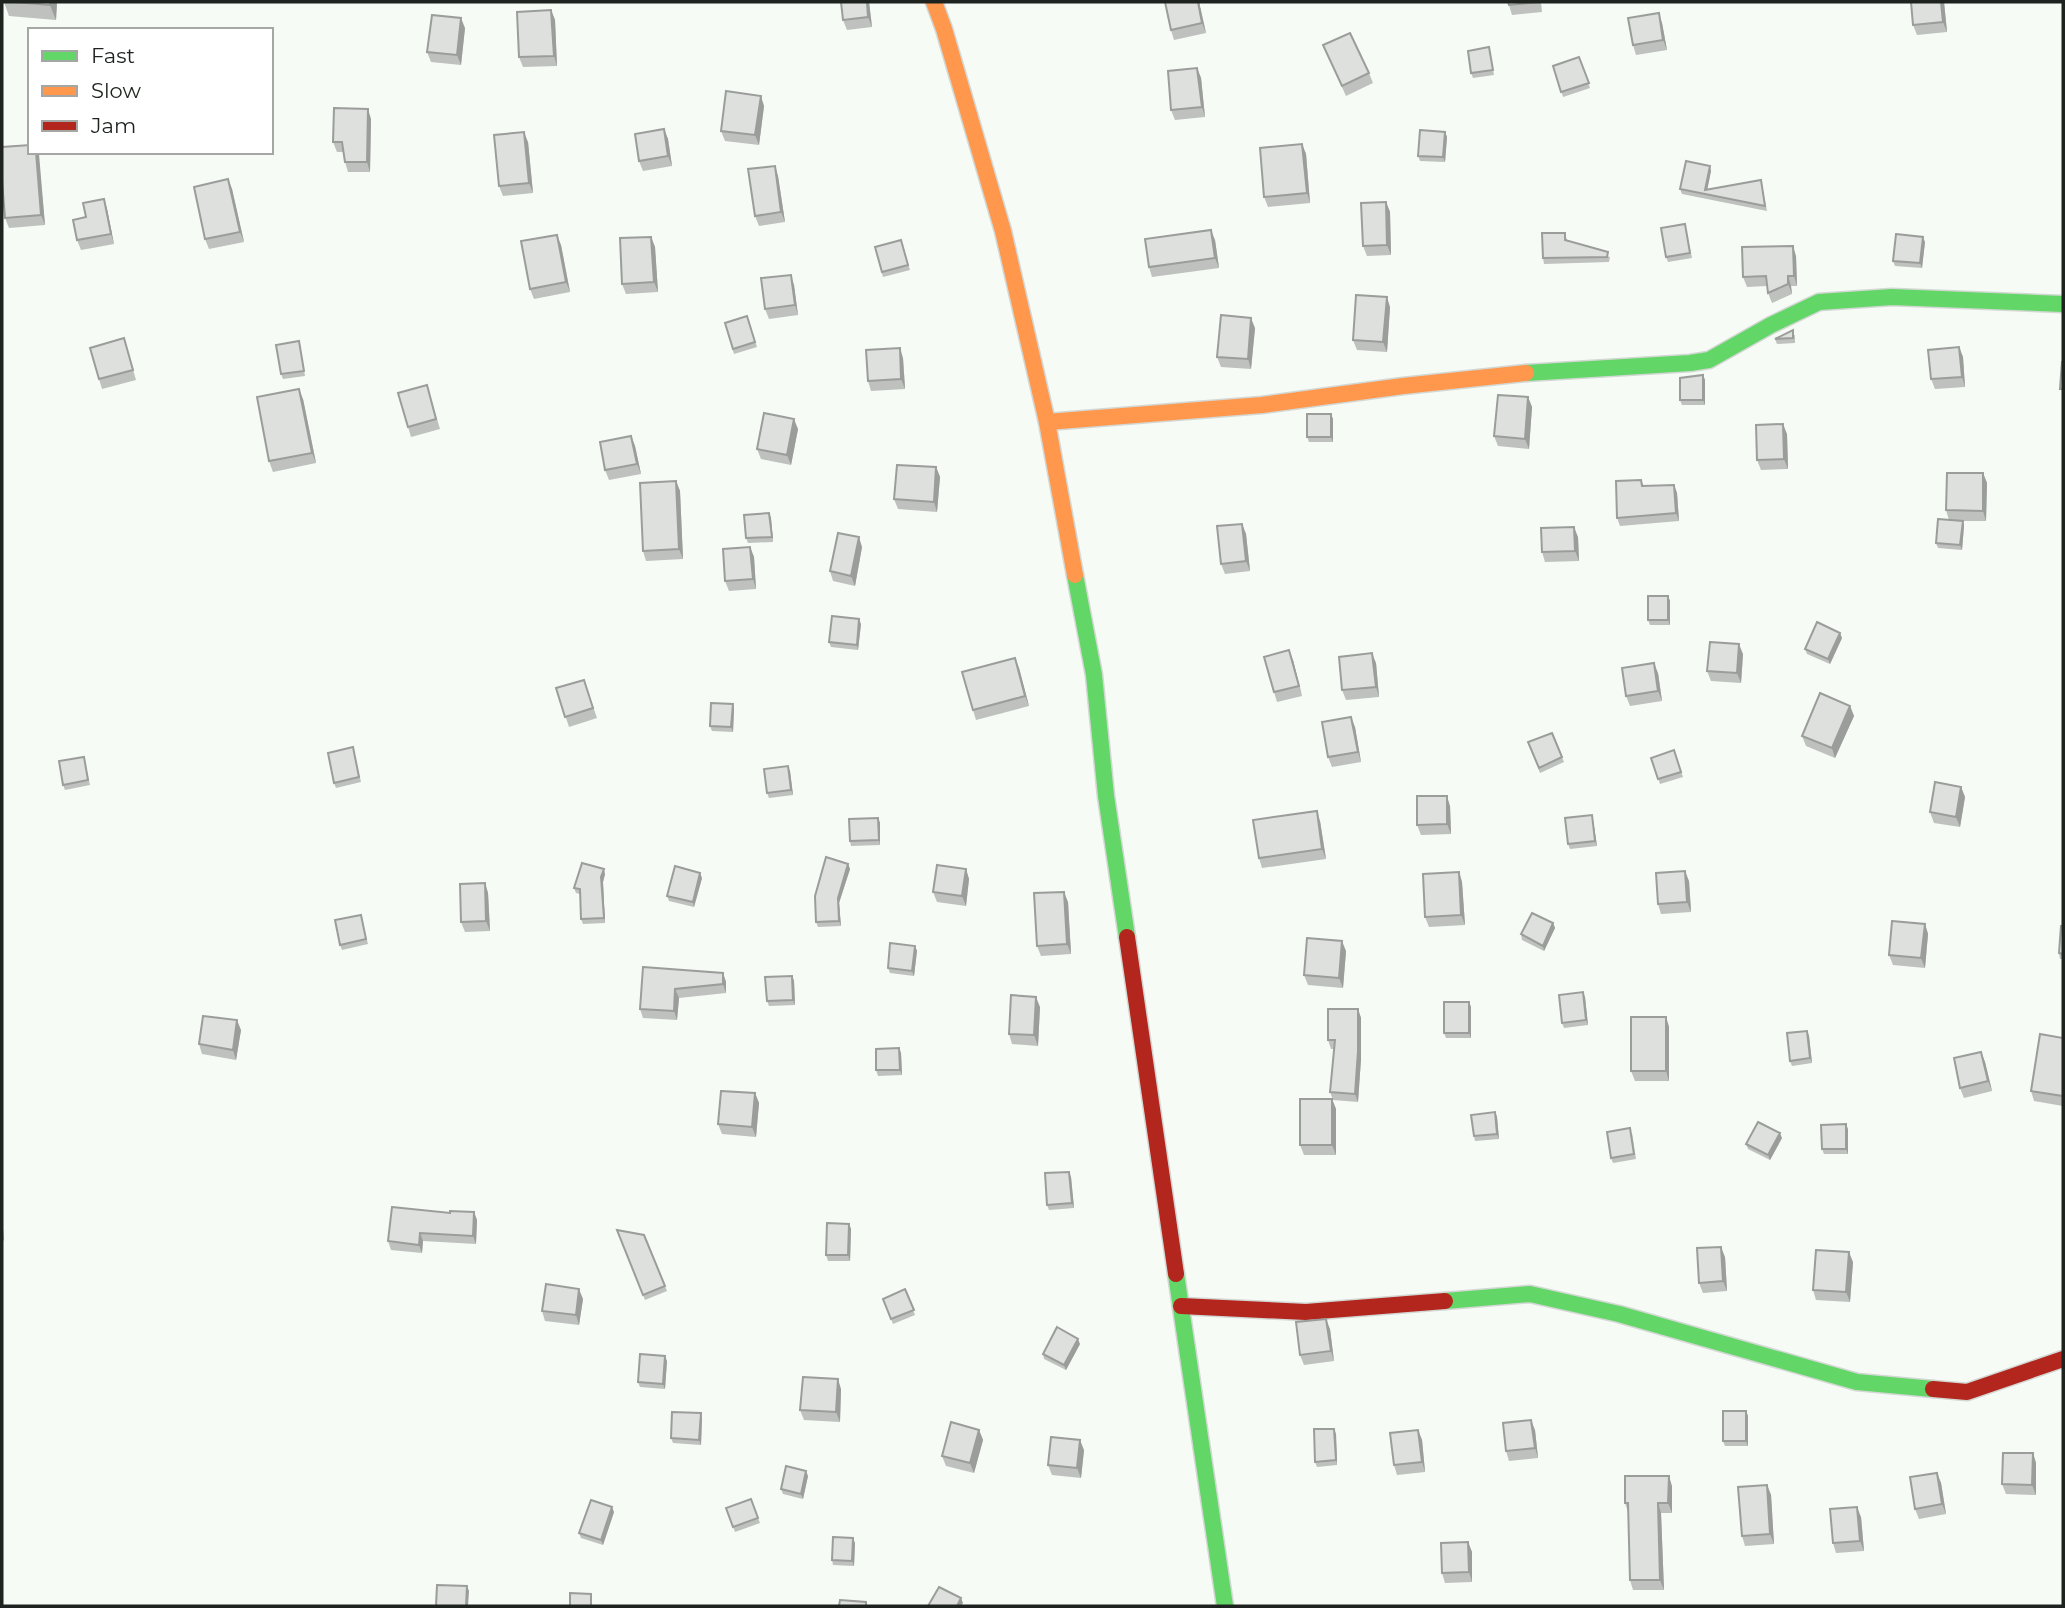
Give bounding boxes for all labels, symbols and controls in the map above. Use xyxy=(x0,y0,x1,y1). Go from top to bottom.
legend xyxy=(28,28,273,154)
text: Fast xyxy=(91,43,135,68)
text: Slow xyxy=(91,78,141,103)
text: Jam xyxy=(90,113,136,138)

